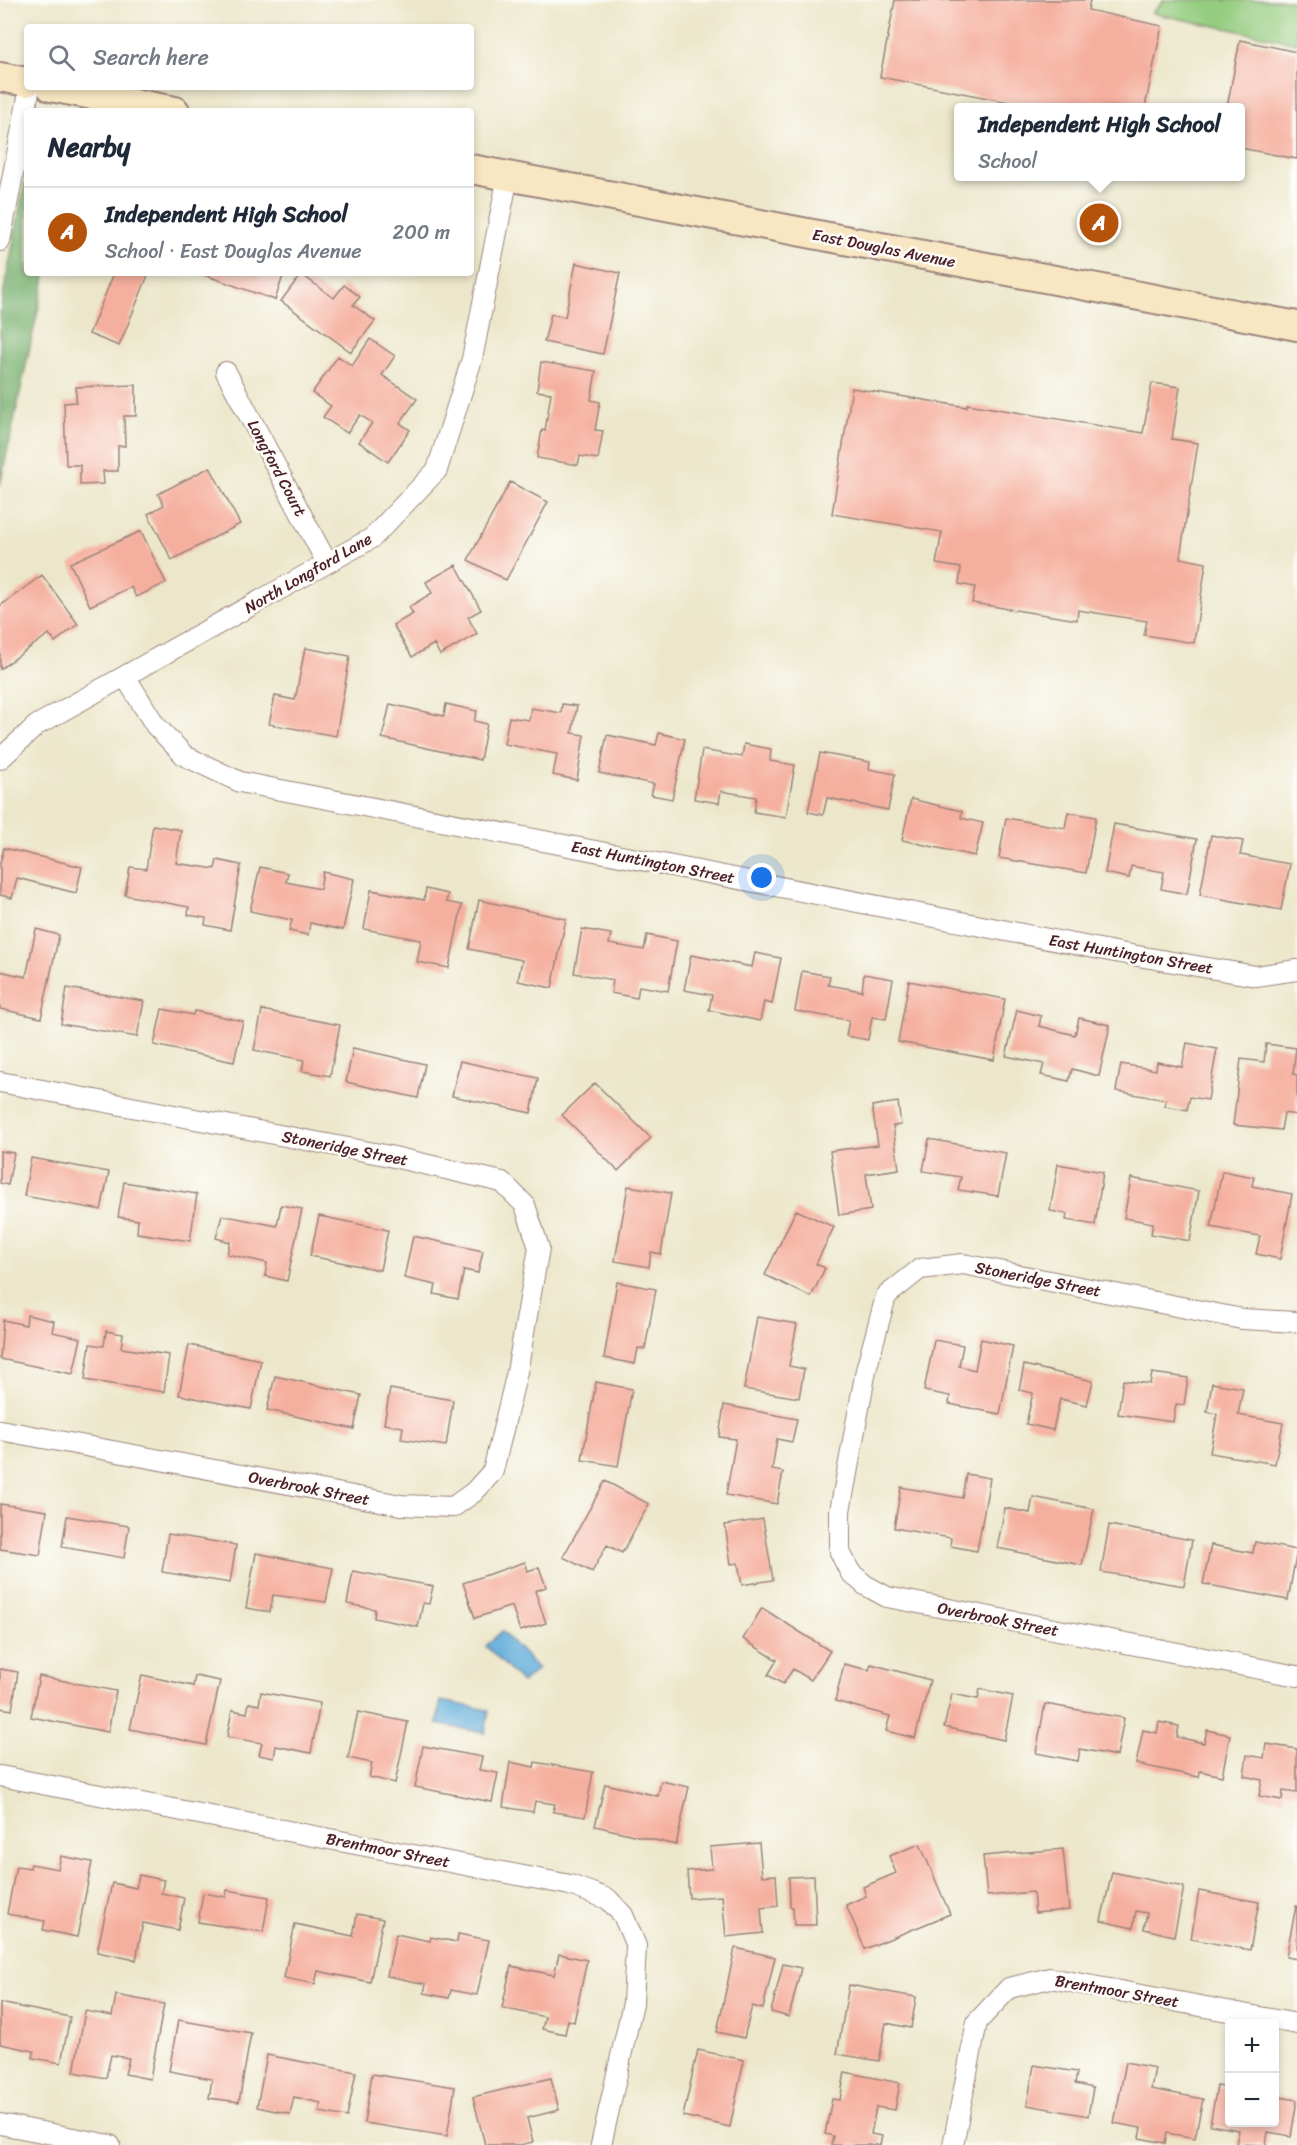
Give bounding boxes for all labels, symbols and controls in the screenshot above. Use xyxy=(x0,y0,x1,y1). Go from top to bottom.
search box xyxy=(24,24,474,90)
text: Search here xyxy=(93,38,209,77)
icon: search xyxy=(45,41,78,74)
popup xyxy=(954,103,1245,181)
text: Independent High School xyxy=(978,105,1221,144)
text: Nearby xyxy=(48,124,130,170)
text: School xyxy=(978,144,1037,179)
text: Independent High School xyxy=(105,195,348,234)
pin: A xyxy=(1080,200,1118,246)
text: A xyxy=(61,215,74,250)
text: 200 m xyxy=(393,215,450,250)
street label: East Douglas Avenue xyxy=(810,220,958,276)
text: School · East Douglas Avenue xyxy=(105,234,362,269)
street label: Longford Court xyxy=(239,414,315,522)
street label: North Longford Lane xyxy=(238,524,378,622)
street label: East Huntington Street xyxy=(569,832,737,892)
your location xyxy=(747,863,776,892)
street label: East Huntington Street xyxy=(1047,925,1215,983)
street label: Stoneridge Street xyxy=(279,1122,411,1174)
street label: Stoneridge Street xyxy=(972,1253,1104,1305)
street label: Overbrook Street xyxy=(246,1462,372,1514)
street label: Overbrook Street xyxy=(935,1593,1061,1645)
street label: Brentmoor Street xyxy=(324,1824,452,1876)
street label: Brentmoor Street xyxy=(1053,1966,1181,2016)
map controls xyxy=(1225,2019,1279,2127)
button: + xyxy=(1225,2019,1279,2073)
button: − xyxy=(1225,2073,1279,2127)

